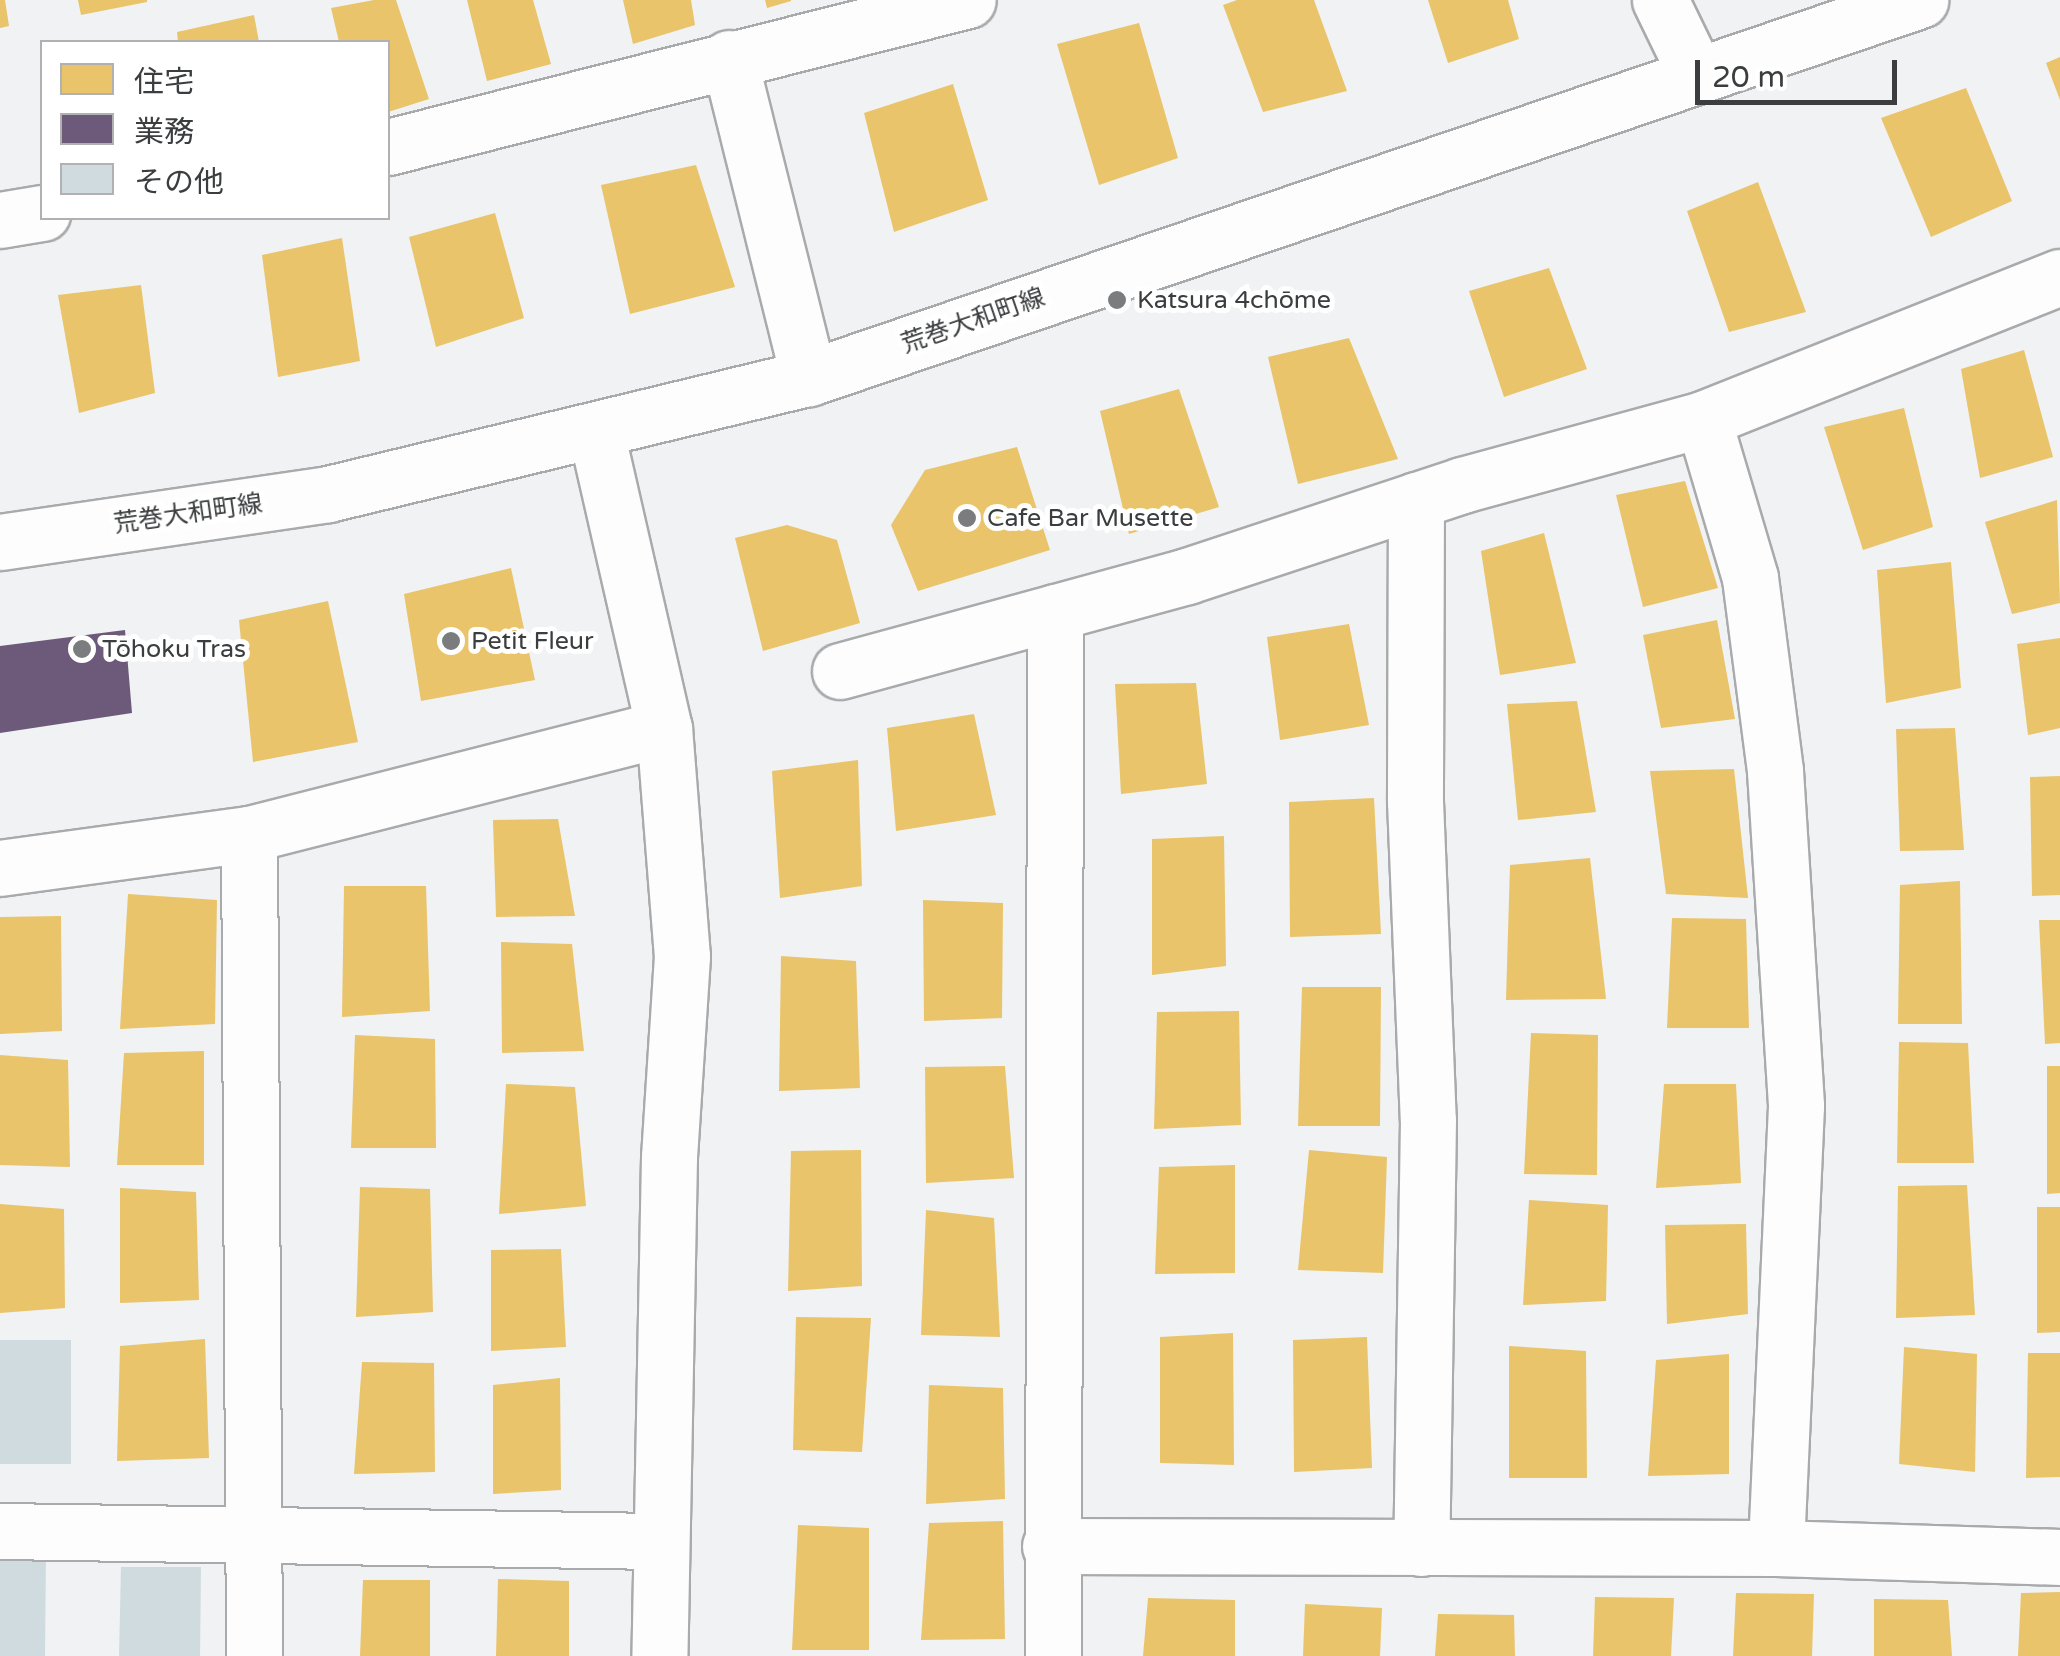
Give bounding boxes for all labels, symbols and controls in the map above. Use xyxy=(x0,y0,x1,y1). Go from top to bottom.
legend xyxy=(40,40,390,220)
scale bar xyxy=(1700,40,1902,102)
text: 20 m xyxy=(1712,59,1785,96)
text: 住宅 xyxy=(134,64,194,101)
text: 業務 xyxy=(134,114,194,151)
text: その他 xyxy=(134,164,224,201)
street label: 荒巻大和町線 xyxy=(897,282,1049,360)
place label: Katsura 4chōme xyxy=(1137,285,1331,315)
marker: Katsura 4chōme xyxy=(1106,289,1128,311)
street label: 荒巻大和町線 xyxy=(112,489,264,539)
place label: Cafe Bar Musette xyxy=(987,503,1193,533)
marker: Cafe Bar Musette xyxy=(956,507,978,529)
place label: Petit Fleur xyxy=(471,626,594,656)
marker: Petit Fleur xyxy=(440,630,462,652)
place label: Tōhoku Tras xyxy=(102,634,246,664)
marker: Tōhoku Tras xyxy=(71,638,93,660)

